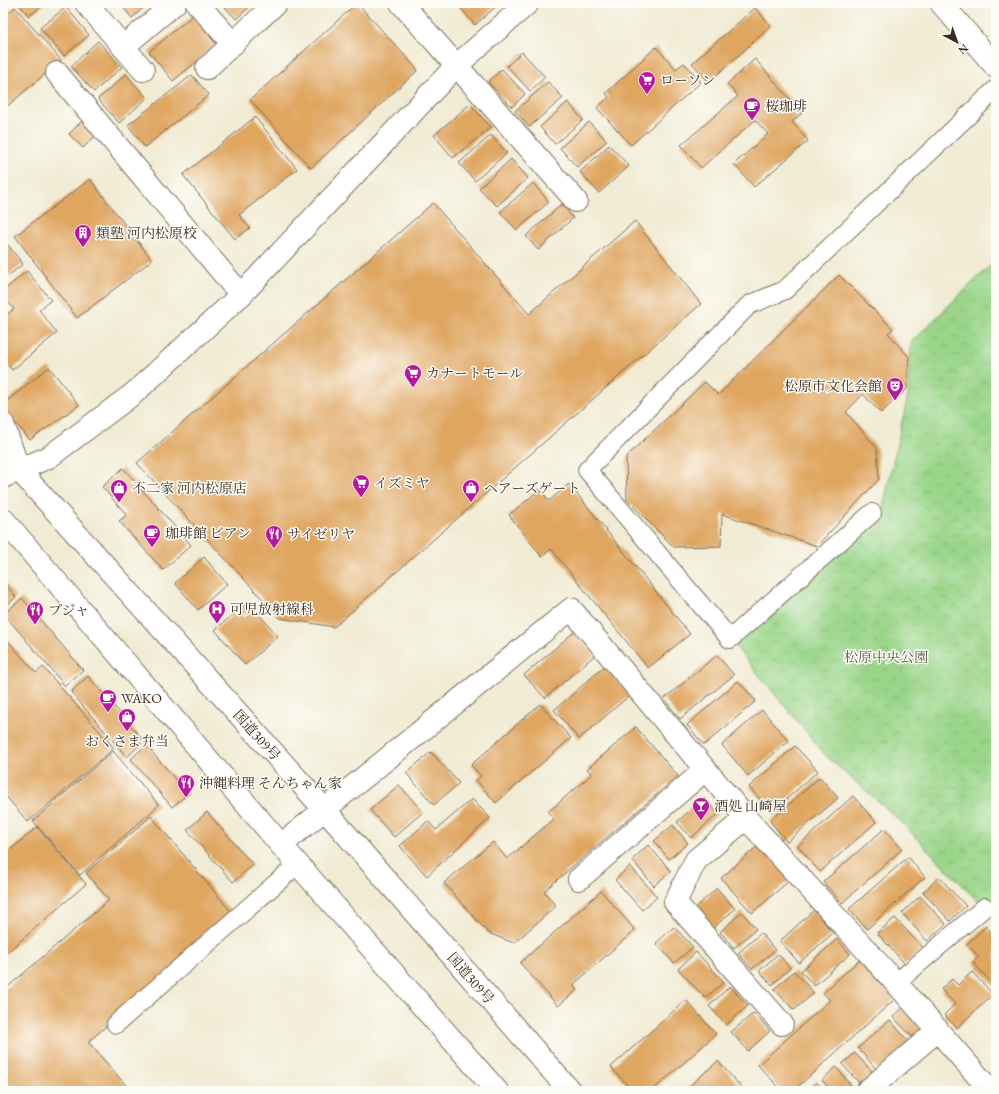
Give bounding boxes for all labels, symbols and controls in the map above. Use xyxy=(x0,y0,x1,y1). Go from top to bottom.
north arrow xyxy=(937,22,977,62)
text: N xyxy=(956,41,972,58)
supermarket icon: ローソン xyxy=(637,70,657,95)
place label: ローソン xyxy=(660,71,715,89)
cafe icon: 桜珈琲 xyxy=(742,96,762,121)
place label: 桜珈琲 xyxy=(765,97,807,115)
building icon: 類塾 河内松原校 xyxy=(73,223,93,248)
place label: 類塾 河内松原校 xyxy=(96,224,197,242)
supermarket icon: カナートモール xyxy=(403,363,423,388)
place label: カナートモール xyxy=(426,364,523,382)
theatre icon: 松原市文化会館 xyxy=(885,376,905,401)
place label: 松原市文化会館 xyxy=(784,377,882,395)
supermarket icon: イズミヤ xyxy=(351,473,371,498)
place label: イズミヤ xyxy=(374,474,430,492)
shop icon: 不二家 河内松原店 xyxy=(109,478,129,503)
shop icon: ヘアーズゲート xyxy=(461,478,481,503)
place label: 不二家 河内松原店 xyxy=(132,479,247,497)
place label: ヘアーズゲート xyxy=(484,479,580,497)
cafe icon: 珈琲館 ビアン xyxy=(142,523,162,548)
place label: 珈琲館 ビアン xyxy=(165,524,251,542)
restaurant icon: サイゼリヤ xyxy=(264,524,284,549)
place label: サイゼリヤ xyxy=(287,525,355,543)
hospital icon: 可児放射線科 xyxy=(207,599,227,624)
restaurant icon: プジャ xyxy=(25,600,45,625)
place label: 可児放射線科 xyxy=(230,600,314,618)
place label: プジャ xyxy=(48,601,89,619)
park label: 松原中央公園 xyxy=(844,648,928,666)
cafe icon: WAKO xyxy=(98,688,118,713)
place label: WAKO xyxy=(121,689,162,707)
street label: 国道309号 xyxy=(230,706,284,764)
shop icon: おくさま弁当 xyxy=(117,707,137,732)
place label: おくさま弁当 xyxy=(85,732,169,750)
restaurant icon: 沖縄料理 そんちゃん家 xyxy=(176,773,196,798)
place label: 沖縄料理 そんちゃん家 xyxy=(199,774,342,792)
bar icon: 酒処 山崎屋 xyxy=(691,796,711,821)
place label: 酒処 山崎屋 xyxy=(714,797,787,815)
street label: 国道309号 xyxy=(444,949,498,1007)

